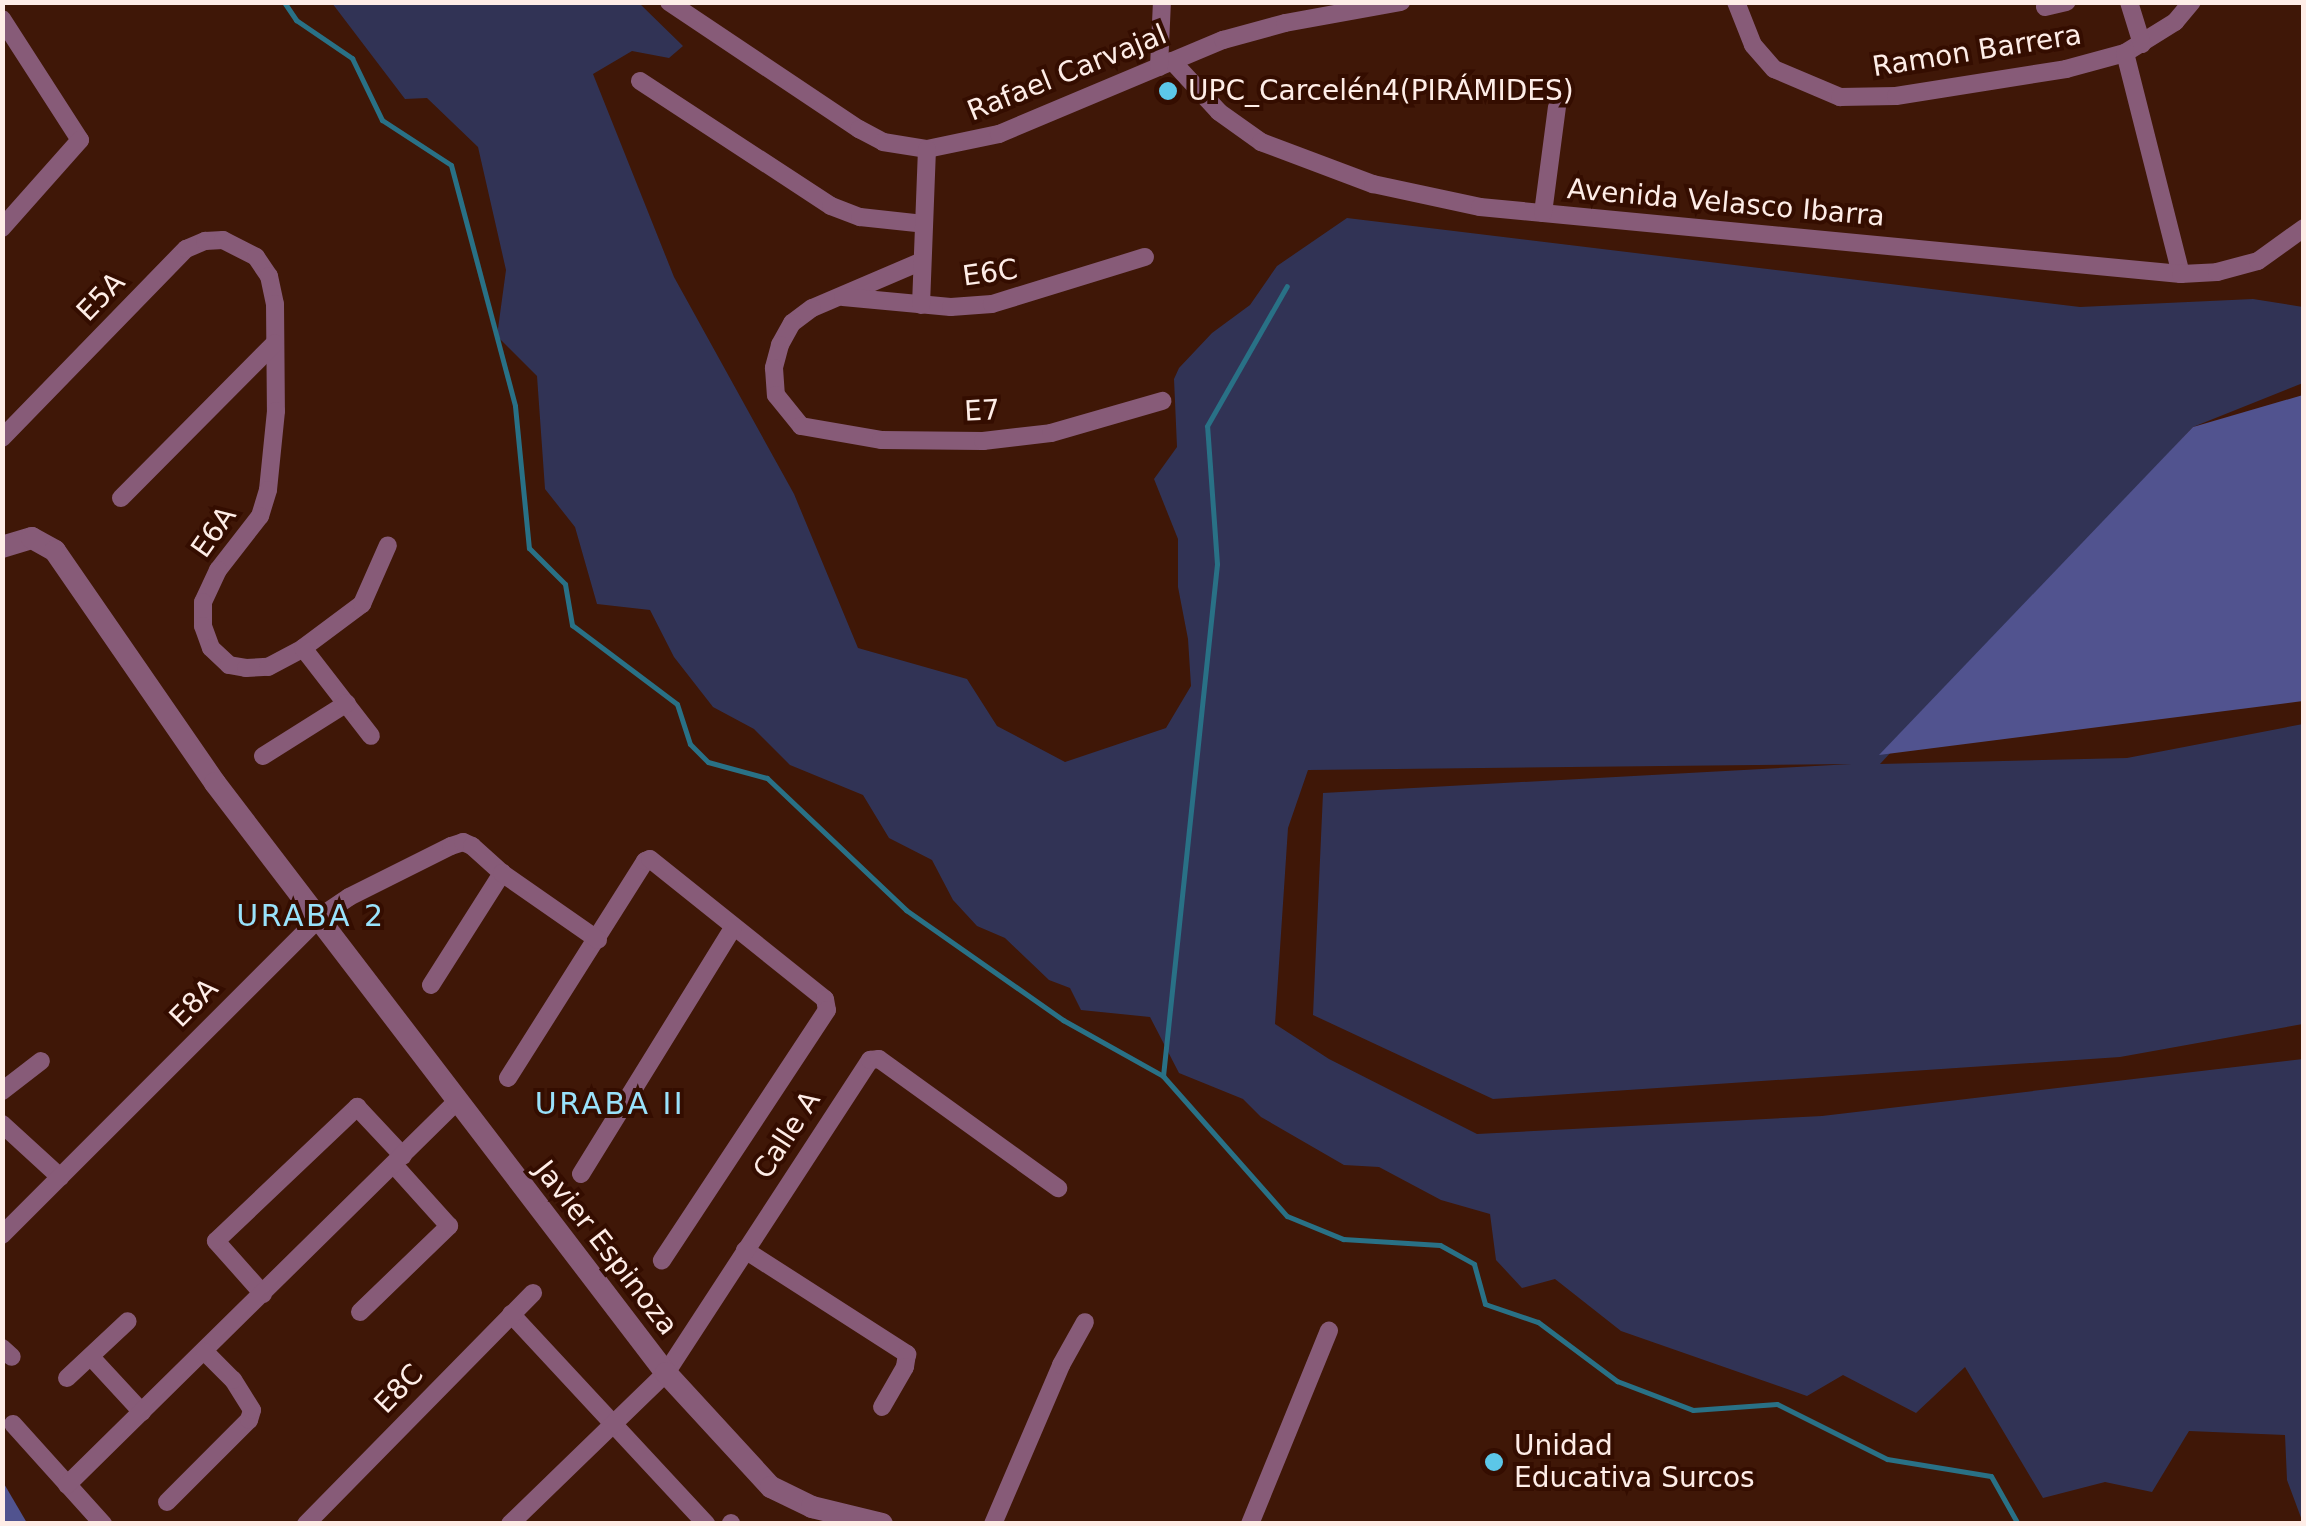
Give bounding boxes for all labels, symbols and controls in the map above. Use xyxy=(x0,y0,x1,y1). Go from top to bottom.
street label: Rafael Carvajal xyxy=(963,18,1171,128)
street label: Ramon Barrera xyxy=(1870,18,2084,84)
place label: UPC_Carcelén4(PIRÁMIDES) xyxy=(1188,74,1574,108)
marker: UPC_Carcelén4(PIRÁMIDES) xyxy=(1157,80,1179,102)
street label: Avenida Velasco Ibarra xyxy=(1566,172,1886,234)
street label: E6C xyxy=(960,253,1020,293)
street label: E5A xyxy=(70,266,132,328)
street label: E7 xyxy=(963,393,1001,429)
street label: E6A xyxy=(185,500,243,564)
district label: URABA 2 xyxy=(236,898,386,934)
street label: E8A xyxy=(163,972,225,1034)
street label: Calle A xyxy=(746,1085,828,1185)
district label: URABA II xyxy=(535,1086,685,1122)
street label: Javier Espinoza xyxy=(528,1154,684,1342)
street label: E8C xyxy=(368,1358,430,1420)
place label: Unidad Educativa Surcos xyxy=(1514,1429,1755,1495)
marker: Unidad Educativa Surcos xyxy=(1483,1451,1505,1473)

